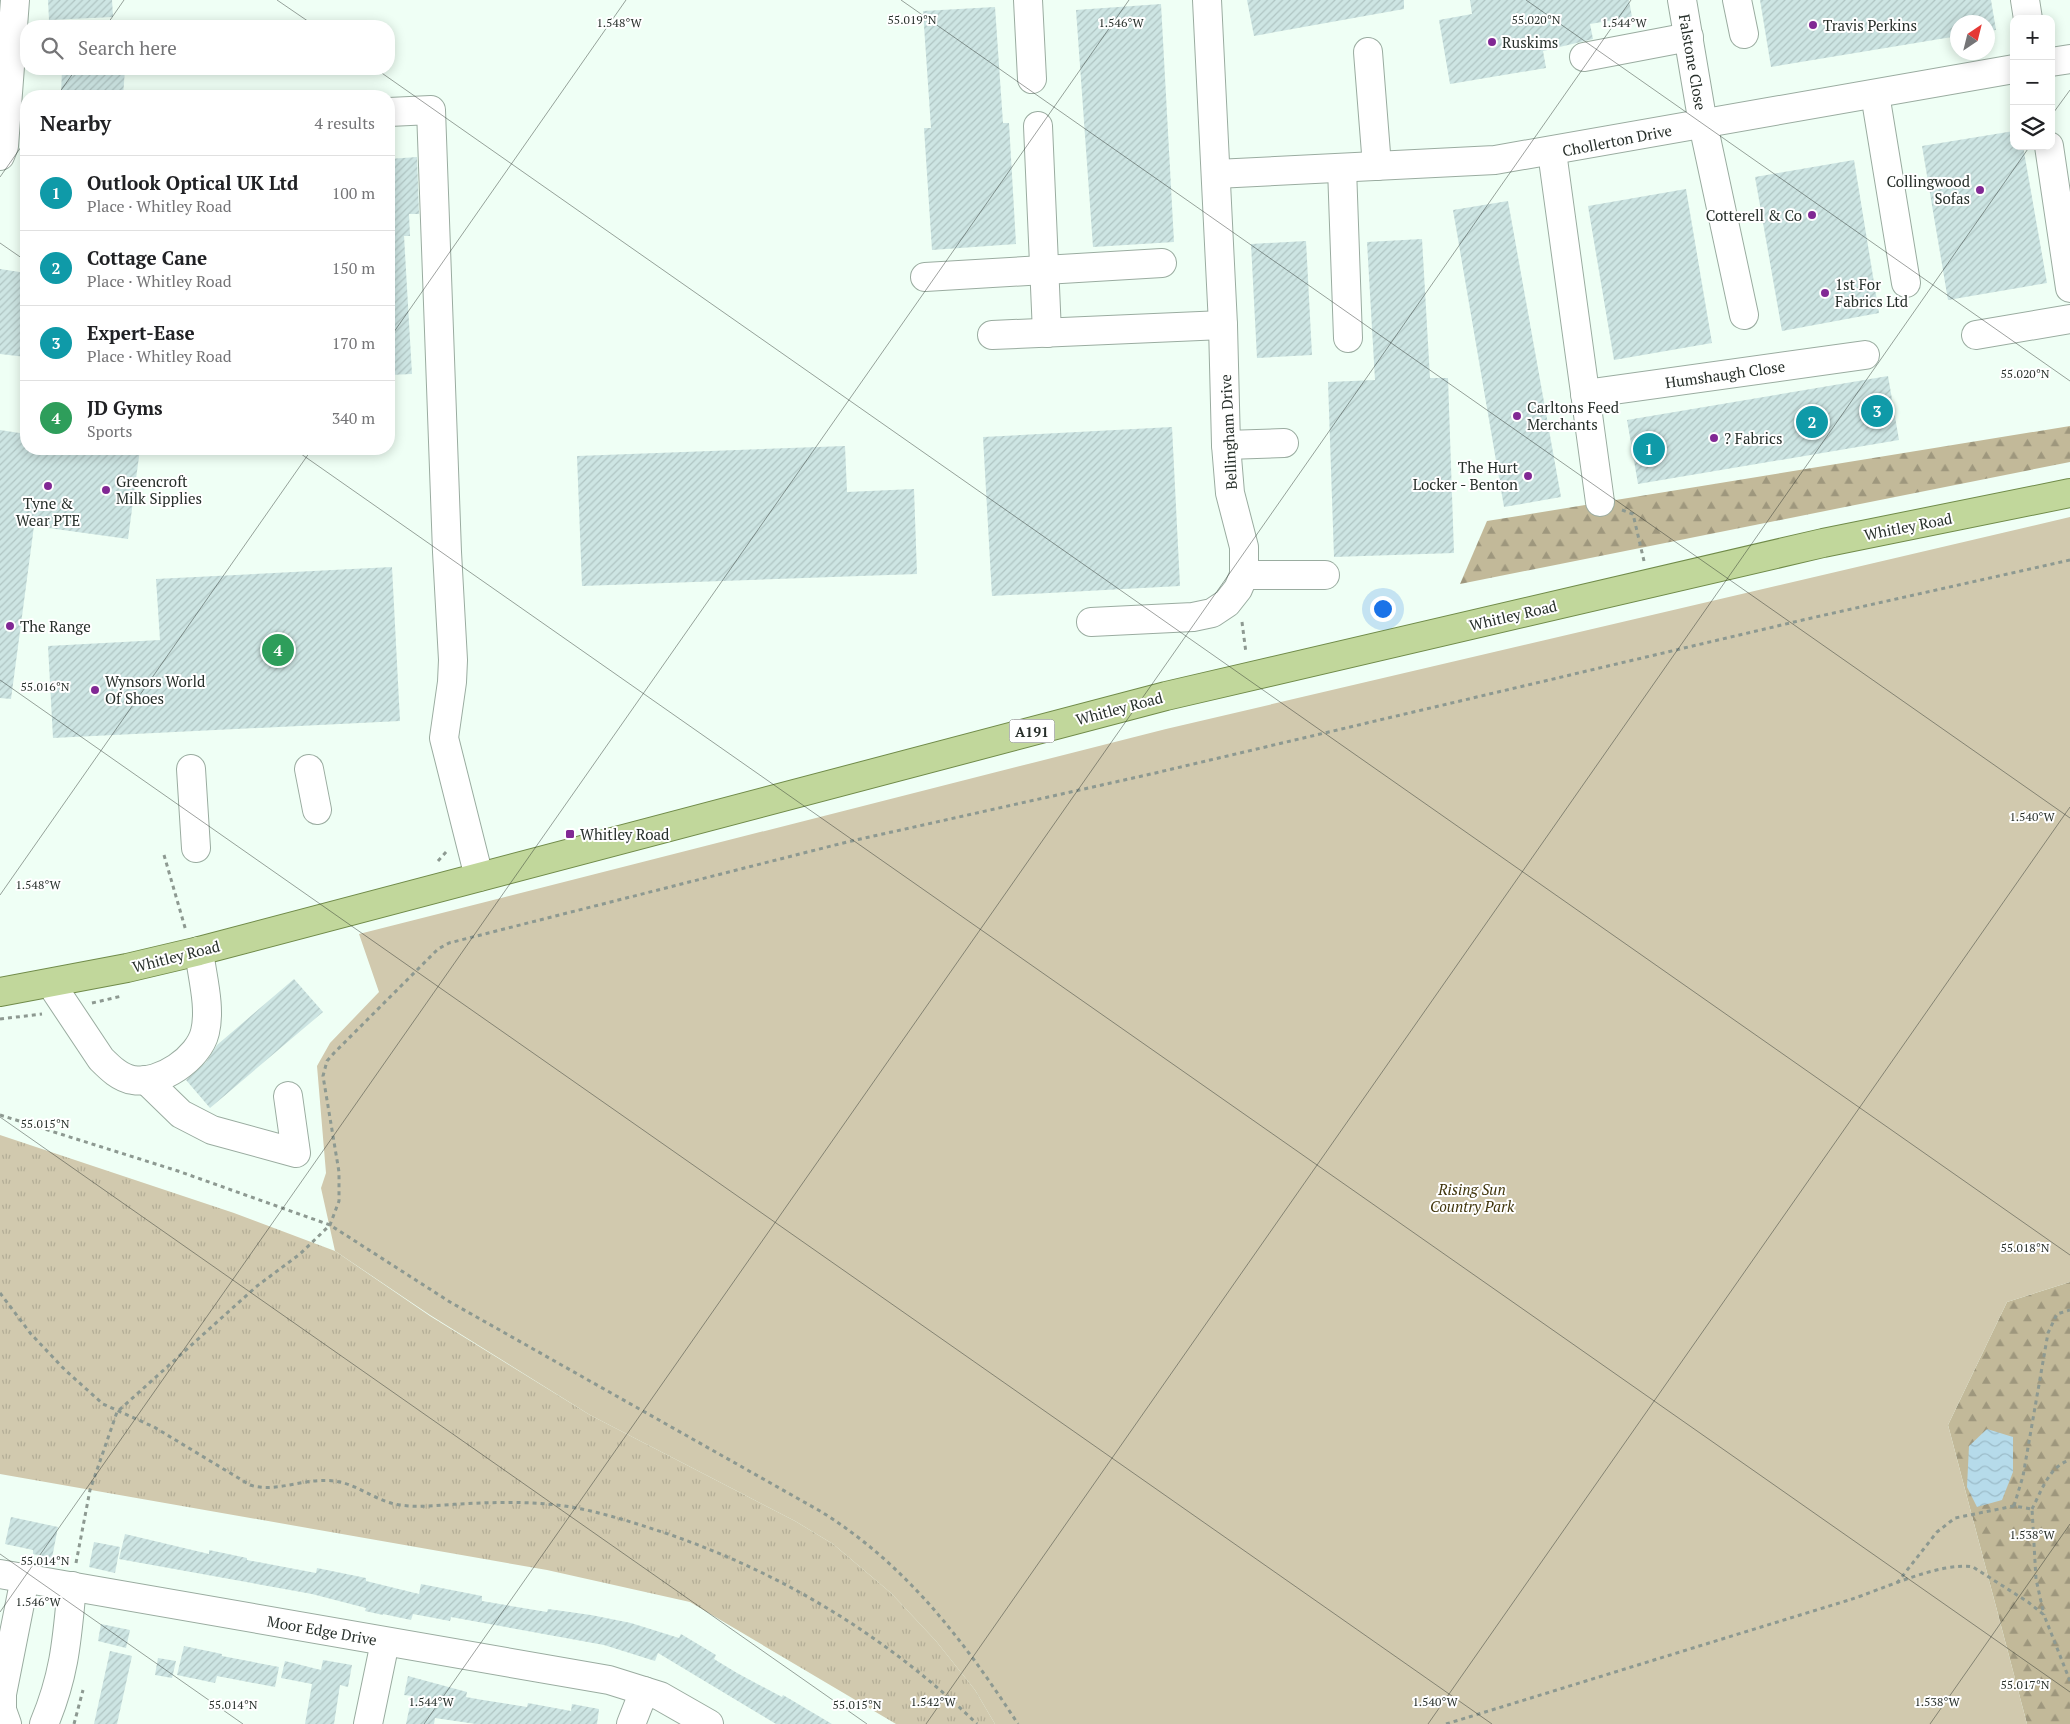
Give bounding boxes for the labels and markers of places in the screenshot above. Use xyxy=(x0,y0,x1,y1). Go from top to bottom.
place label: Travis Perkins xyxy=(1823,15,1917,35)
marker: Travis Perkins xyxy=(1807,19,1819,31)
place label: Ruskims xyxy=(1502,32,1558,52)
marker: Ruskims xyxy=(1486,36,1498,48)
place label: Collingwood Sofas xyxy=(1886,171,1970,208)
marker: Collingwood Sofas xyxy=(1974,184,1986,196)
place label: Cotterell & Co xyxy=(1706,205,1802,225)
marker: Cotterell & Co xyxy=(1806,209,1818,221)
place label: 1st For Fabrics Ltd xyxy=(1835,274,1908,311)
marker: 1st For Fabrics Ltd xyxy=(1819,287,1831,299)
pin: 3 xyxy=(1861,392,1893,430)
place label: Carltons Feed Merchants xyxy=(1527,397,1619,434)
pin: 2 xyxy=(1796,403,1828,441)
marker: Carltons Feed Merchants xyxy=(1511,410,1523,422)
place label: ? Fabrics xyxy=(1724,428,1782,448)
pin: 1 xyxy=(1633,430,1665,468)
marker: ? Fabrics xyxy=(1708,432,1720,444)
place label: The Hurt Locker - Benton xyxy=(1413,457,1518,494)
marker: The Hurt Locker - Benton xyxy=(1522,470,1534,482)
place label: Greencroft Milk Sipplies xyxy=(116,471,202,508)
marker: Tyne & Wear PTE xyxy=(42,480,54,492)
marker: Greencroft Milk Sipplies xyxy=(100,484,112,496)
place label: Tyne & Wear PTE xyxy=(16,493,80,530)
place label: The Range xyxy=(20,616,91,636)
marker: The Range xyxy=(4,620,16,632)
pin: 4 xyxy=(262,631,294,669)
place label: Wynsors World Of Shoes xyxy=(105,671,205,708)
marker: Wynsors World Of Shoes xyxy=(89,684,101,696)
place label: Whitley Road xyxy=(580,824,669,844)
marker: Whitley Road xyxy=(564,828,576,840)

